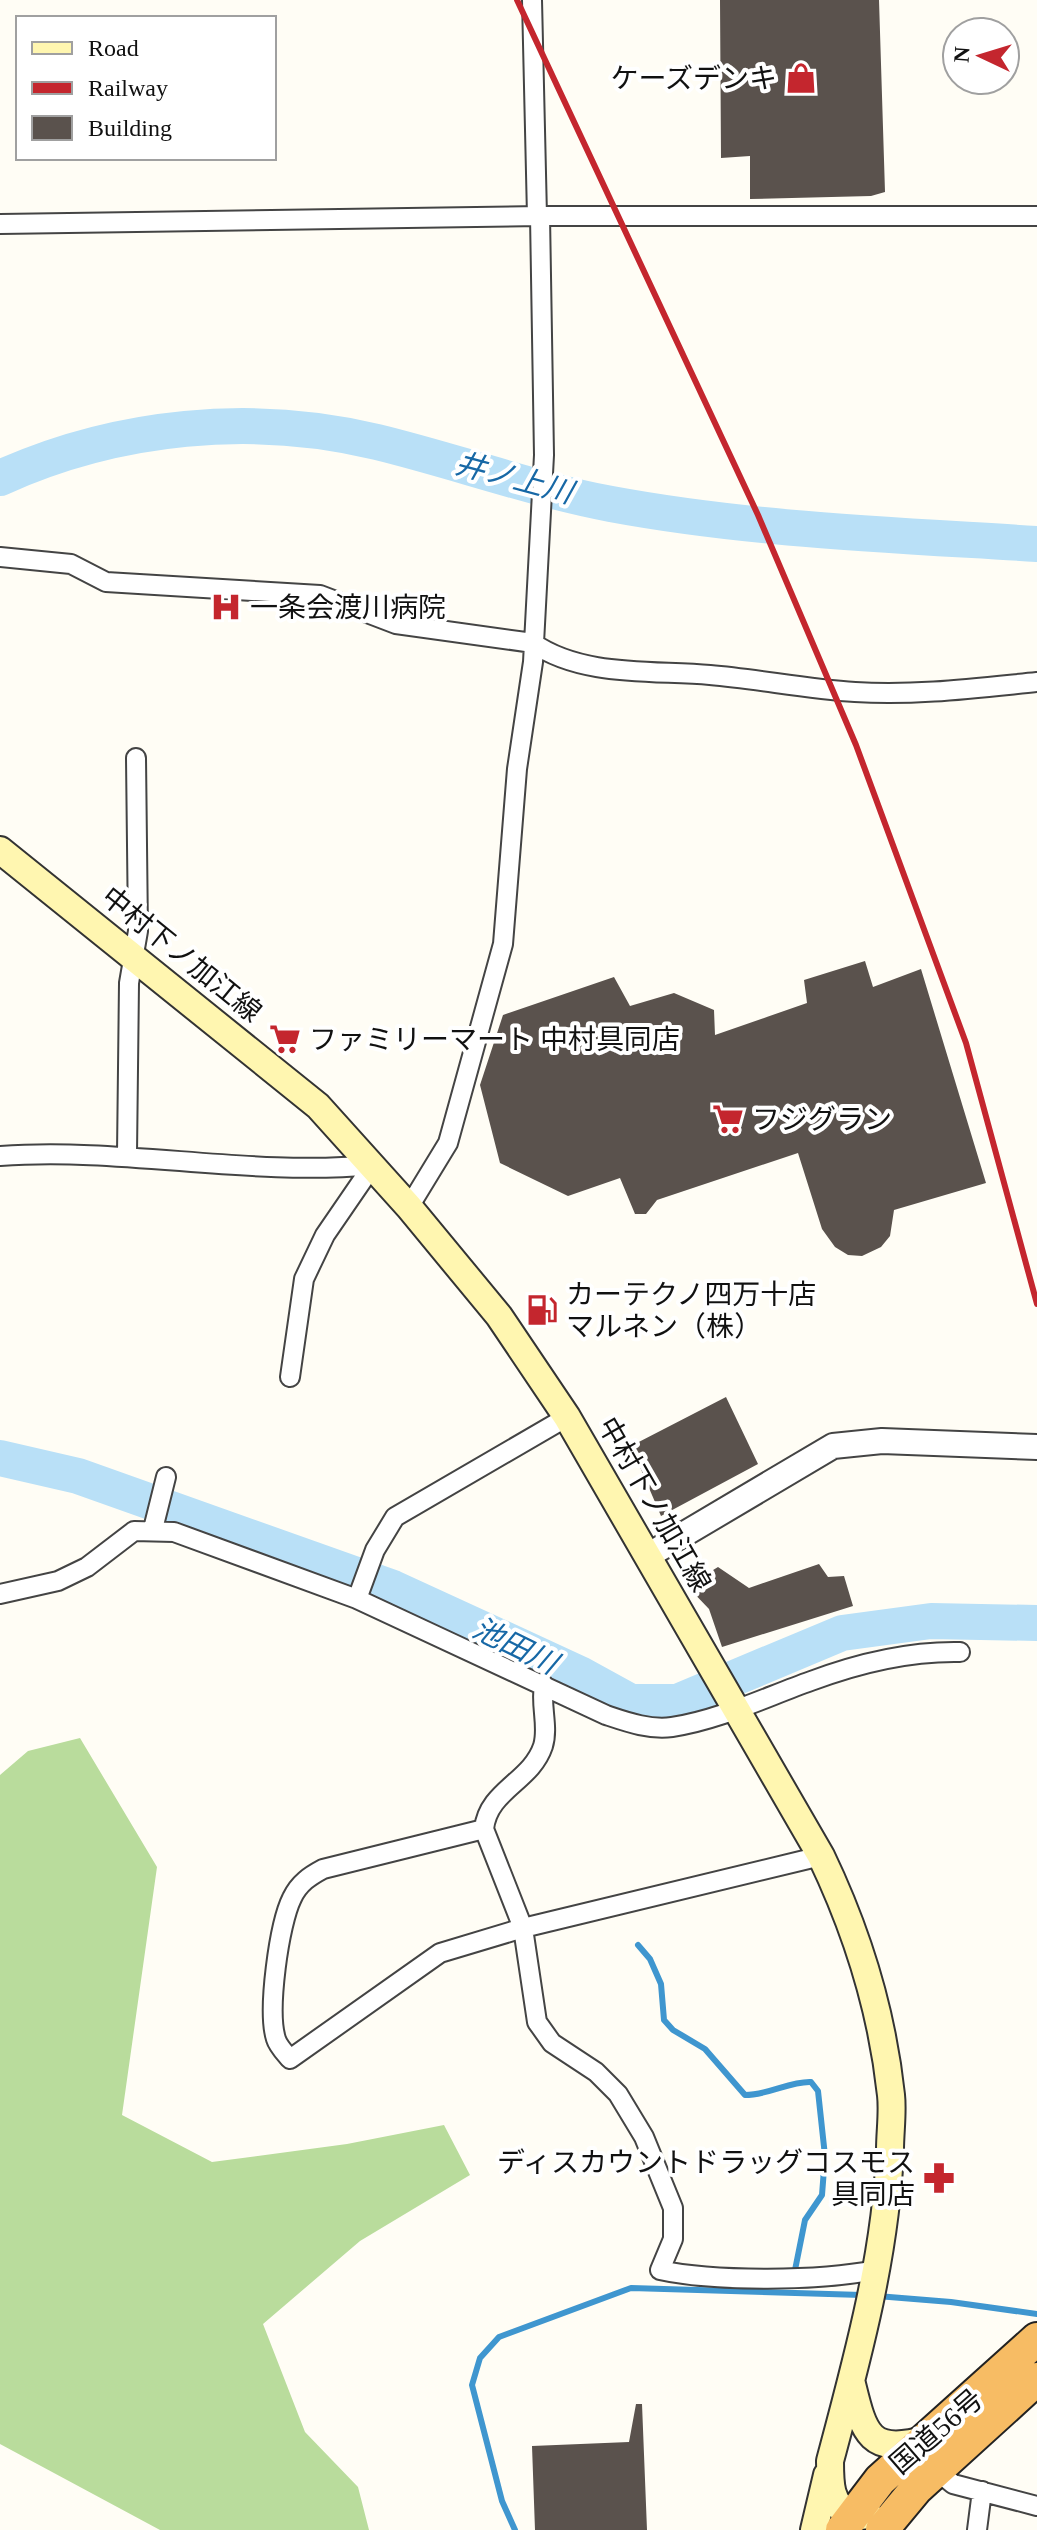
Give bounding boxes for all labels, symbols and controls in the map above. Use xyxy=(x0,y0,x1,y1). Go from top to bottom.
legend xyxy=(16,16,276,160)
north arrow xyxy=(941,16,1021,96)
text: Road xyxy=(88,35,139,61)
text: N xyxy=(949,46,975,63)
shop icon: ケーズデンキ xyxy=(784,61,818,95)
place label: ケーズデンキ xyxy=(610,63,777,94)
text: Railway xyxy=(88,75,168,101)
text: Building xyxy=(88,115,172,141)
water label: 井ノ上川 xyxy=(452,446,579,510)
hospital icon: 一条会渡川病院 xyxy=(209,590,243,624)
place label: 一条会渡川病院 xyxy=(250,592,446,623)
street label: 中村下ノ加江線 xyxy=(96,881,268,1028)
supermarket icon: ファミリーマート 中村具同店 xyxy=(268,1022,302,1056)
place label: ファミリーマート 中村具同店 xyxy=(309,1024,680,1055)
supermarket icon: フジグラン xyxy=(711,1102,745,1136)
place label: フジグラン xyxy=(752,1104,892,1135)
place label: カーテクノ四万十店 マルネン（株） xyxy=(566,1279,816,1342)
fuel station icon: カーテクノ四万十店 マルネン（株） xyxy=(525,1293,559,1327)
street label: 中村下ノ加江線 xyxy=(592,1412,717,1597)
water label: 池田川 xyxy=(468,1611,566,1681)
place label: ディスカウントドラッグコスモス 具同店 xyxy=(497,2147,915,2210)
pharmacy icon: ディスカウントドラッグコスモス 具同店 xyxy=(922,2161,956,2195)
street label: 国道56号 xyxy=(884,2383,989,2480)

